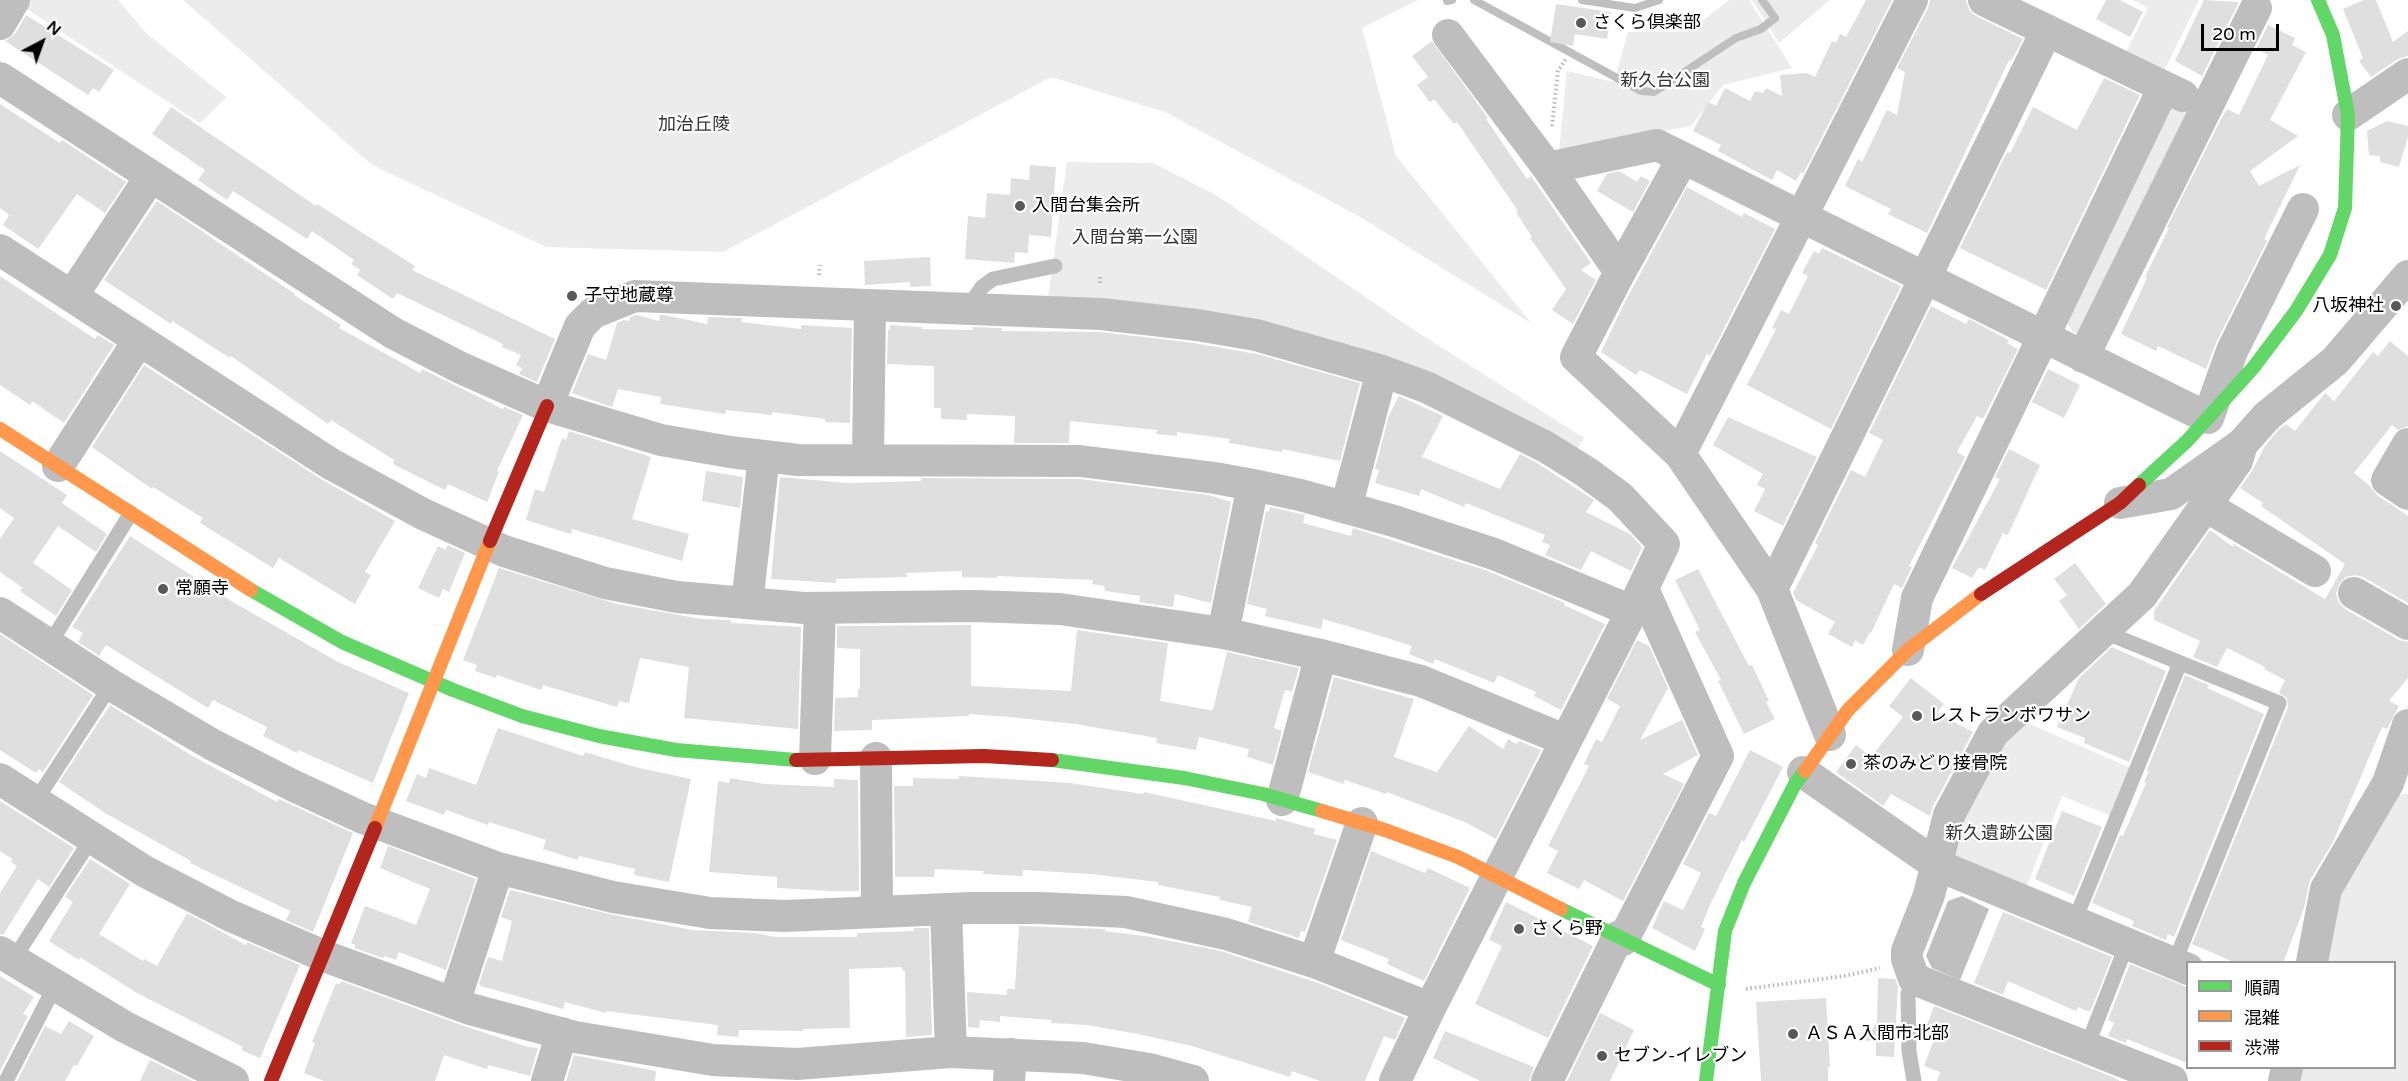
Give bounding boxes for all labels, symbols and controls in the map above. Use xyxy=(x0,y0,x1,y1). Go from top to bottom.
north arrow xyxy=(12,12,72,72)
place label: さくら倶楽部 xyxy=(1593,12,1701,34)
scale bar xyxy=(2204,12,2282,50)
marker: さくら倶楽部 xyxy=(1574,16,1588,30)
text: N xyxy=(42,17,65,40)
text: 20 m xyxy=(2212,23,2256,45)
park label: 新久台公園 xyxy=(1620,70,1710,92)
park label: 加治丘陵 xyxy=(658,114,730,136)
place label: 入間台集会所 xyxy=(1032,195,1140,217)
marker: 入間台集会所 xyxy=(1013,199,1027,213)
park label: 入間台第一公園 xyxy=(1072,227,1198,249)
place label: 子守地蔵尊 xyxy=(584,285,674,307)
marker: 子守地蔵尊 xyxy=(565,289,579,303)
place label: 八坂神社 xyxy=(2312,295,2384,317)
marker: 八坂神社 xyxy=(2389,299,2403,313)
place label: 常願寺 xyxy=(175,578,229,600)
marker: 常願寺 xyxy=(156,582,170,596)
place label: レストランボワサン xyxy=(1929,705,2091,727)
marker: レストランボワサン xyxy=(1910,709,1924,723)
place label: 茶のみどり接骨院 xyxy=(1863,753,2007,775)
marker: 茶のみどり接骨院 xyxy=(1844,757,1858,771)
park label: 新久遺跡公園 xyxy=(1945,823,2053,845)
place label: さくら野 xyxy=(1531,918,1603,940)
marker: さくら野 xyxy=(1512,922,1526,936)
legend xyxy=(2186,961,2396,1069)
text: 順調 xyxy=(2244,977,2280,999)
text: 混雑 xyxy=(2244,1007,2280,1029)
place label: ＡＳＡ入間市北部 xyxy=(1805,1023,1949,1045)
marker: ＡＳＡ入間市北部 xyxy=(1786,1027,1800,1041)
text: 渋滞 xyxy=(2244,1037,2280,1059)
place label: セブン-イレブン xyxy=(1614,1045,1747,1067)
marker: セブン-イレブン xyxy=(1595,1049,1609,1063)

